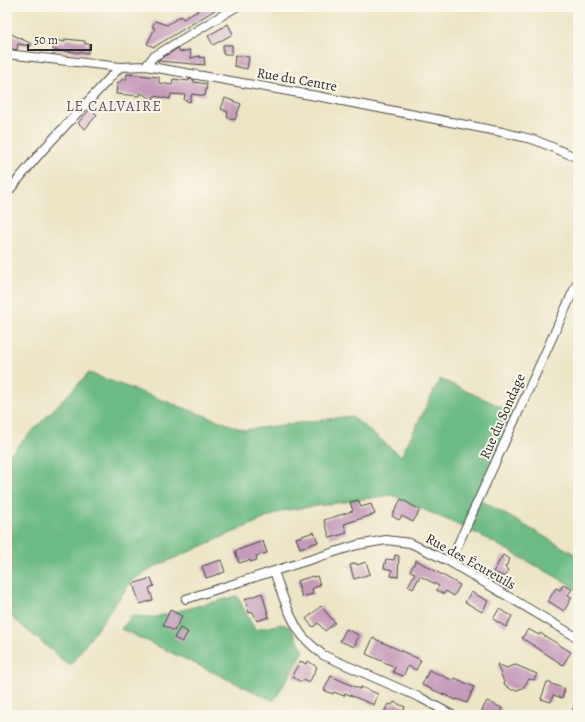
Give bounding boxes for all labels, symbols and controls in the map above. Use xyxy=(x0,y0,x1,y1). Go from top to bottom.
scale bar xyxy=(28,26,91,52)
text: 50 m xyxy=(34,32,58,48)
street label: Rue du Centre xyxy=(255,63,339,96)
district label: LE CALVAIRE xyxy=(66,96,162,116)
street label: Rue du Sondage xyxy=(475,370,530,462)
street label: Rue des Écureuils xyxy=(422,529,519,594)

